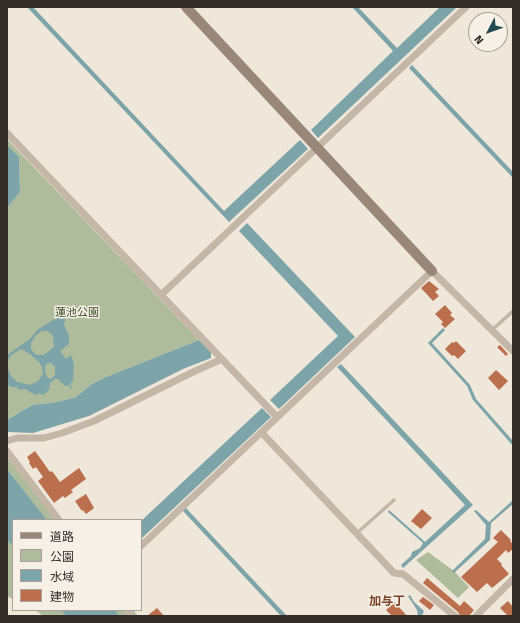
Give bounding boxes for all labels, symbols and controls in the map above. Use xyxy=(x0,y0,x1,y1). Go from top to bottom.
north arrow xyxy=(468,12,508,52)
text: N xyxy=(472,33,487,47)
park label: 蓮池公園 xyxy=(55,306,99,320)
legend xyxy=(12,519,142,611)
text: 道路 xyxy=(50,530,74,544)
text: 公園 xyxy=(50,550,74,564)
text: 水域 xyxy=(50,570,74,584)
text: 建物 xyxy=(50,590,74,604)
district label: 加与丁 xyxy=(369,595,405,609)

